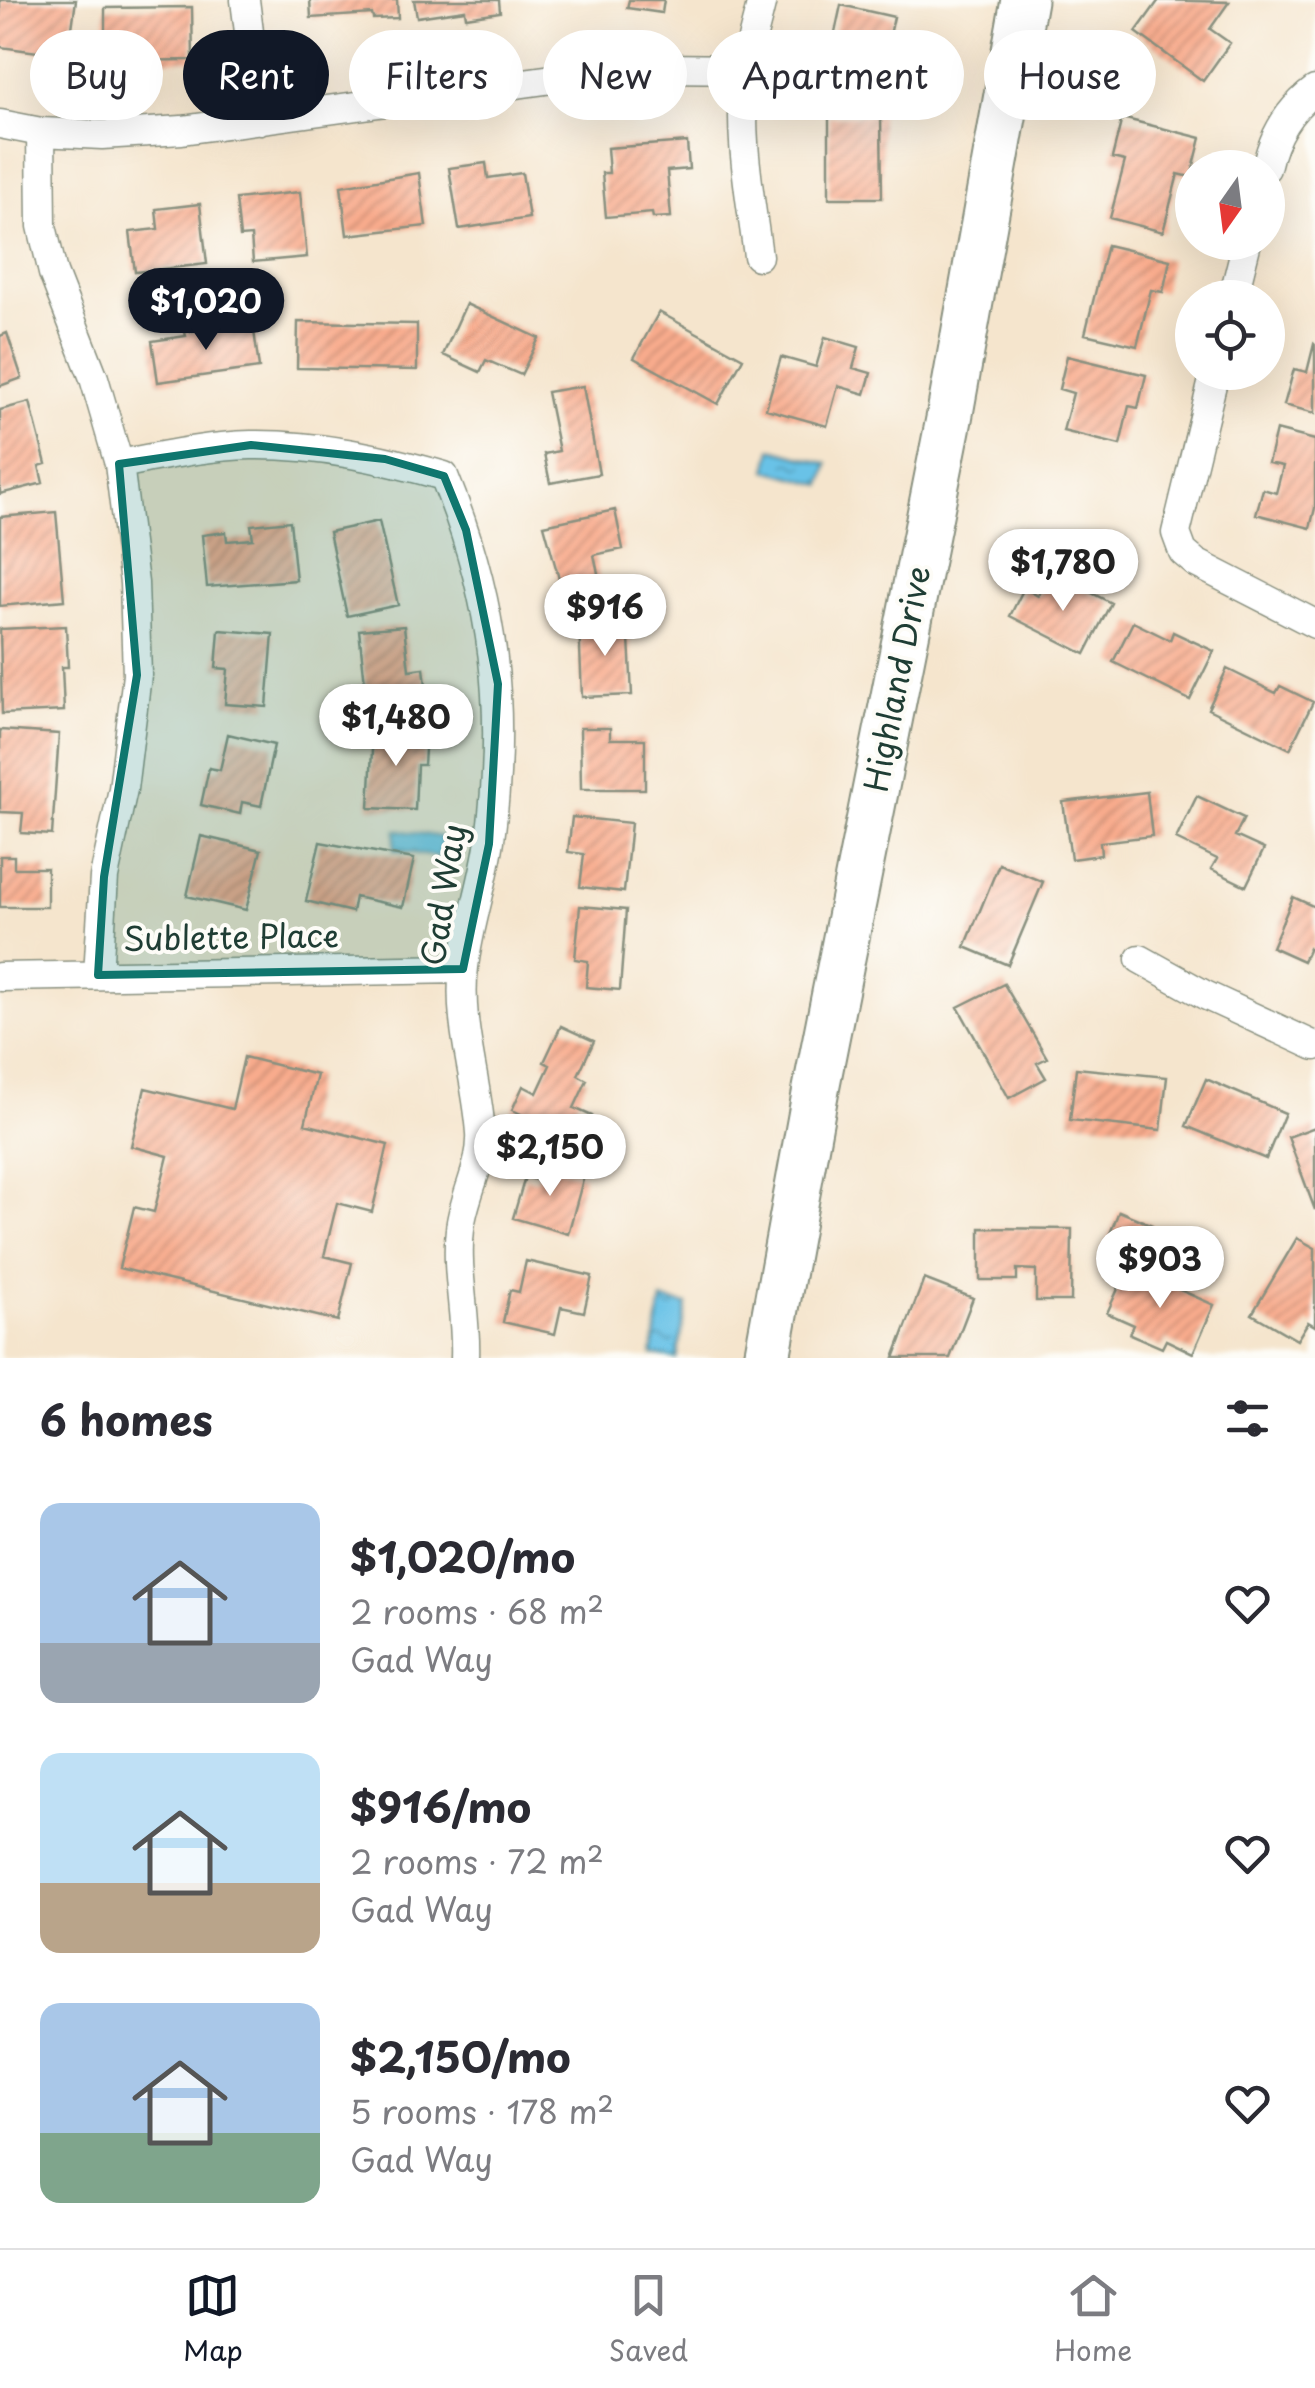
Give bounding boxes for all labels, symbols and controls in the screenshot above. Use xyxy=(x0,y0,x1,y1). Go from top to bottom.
chip: Buy xyxy=(30,30,163,120)
chip: Rent xyxy=(183,30,329,120)
chip: Filters xyxy=(349,30,523,120)
chip: New xyxy=(543,30,687,120)
chip: Apartment xyxy=(707,30,964,120)
chip: House xyxy=(984,30,1156,120)
north arrow xyxy=(1175,150,1285,260)
map controls xyxy=(1175,150,1285,390)
pin: $1,020 xyxy=(125,268,287,353)
text: $1,020 xyxy=(150,276,262,324)
button: locate xyxy=(1175,280,1285,390)
pin: $1,780 xyxy=(982,529,1144,614)
text: $1,780 xyxy=(1010,537,1116,585)
street label: Highland Drive xyxy=(851,562,941,796)
pin: $916 xyxy=(546,574,664,659)
text: $916 xyxy=(566,582,644,630)
pin: $1,480 xyxy=(315,684,477,769)
text: $1,480 xyxy=(341,692,451,740)
street label: Gad Way xyxy=(407,820,477,969)
street label: Sublette Place xyxy=(123,910,339,962)
pin: $2,150 xyxy=(469,1114,631,1199)
text: $2,150 xyxy=(496,1122,604,1170)
pin: $903 xyxy=(1101,1226,1219,1311)
text: $903 xyxy=(1118,1234,1202,1282)
text: 6 homes xyxy=(40,1387,213,1450)
icon: filters xyxy=(1220,1391,1275,1446)
text: $1,020/mo xyxy=(350,1524,575,1587)
icon: home xyxy=(120,1543,240,1663)
icon: heart xyxy=(1220,1576,1275,1631)
text: 2 rooms · 68 m² xyxy=(350,1587,604,1635)
text: Gad Way xyxy=(350,1635,493,1683)
text: $916/mo xyxy=(350,1774,531,1837)
icon: home xyxy=(120,1793,240,1913)
icon: heart xyxy=(1220,1826,1275,1881)
text: 2 rooms · 72 m² xyxy=(350,1837,604,1885)
text: Gad Way xyxy=(350,1885,493,1933)
text: $2,150/mo xyxy=(350,2024,571,2087)
icon: home xyxy=(120,2043,240,2163)
icon: heart xyxy=(1220,2076,1275,2131)
text: 5 rooms · 178 m² xyxy=(350,2087,614,2135)
text: Gad Way xyxy=(350,2135,493,2183)
tab: Map xyxy=(183,2268,243,2371)
tab: Saved xyxy=(609,2268,688,2371)
tab: Home xyxy=(1054,2268,1132,2371)

